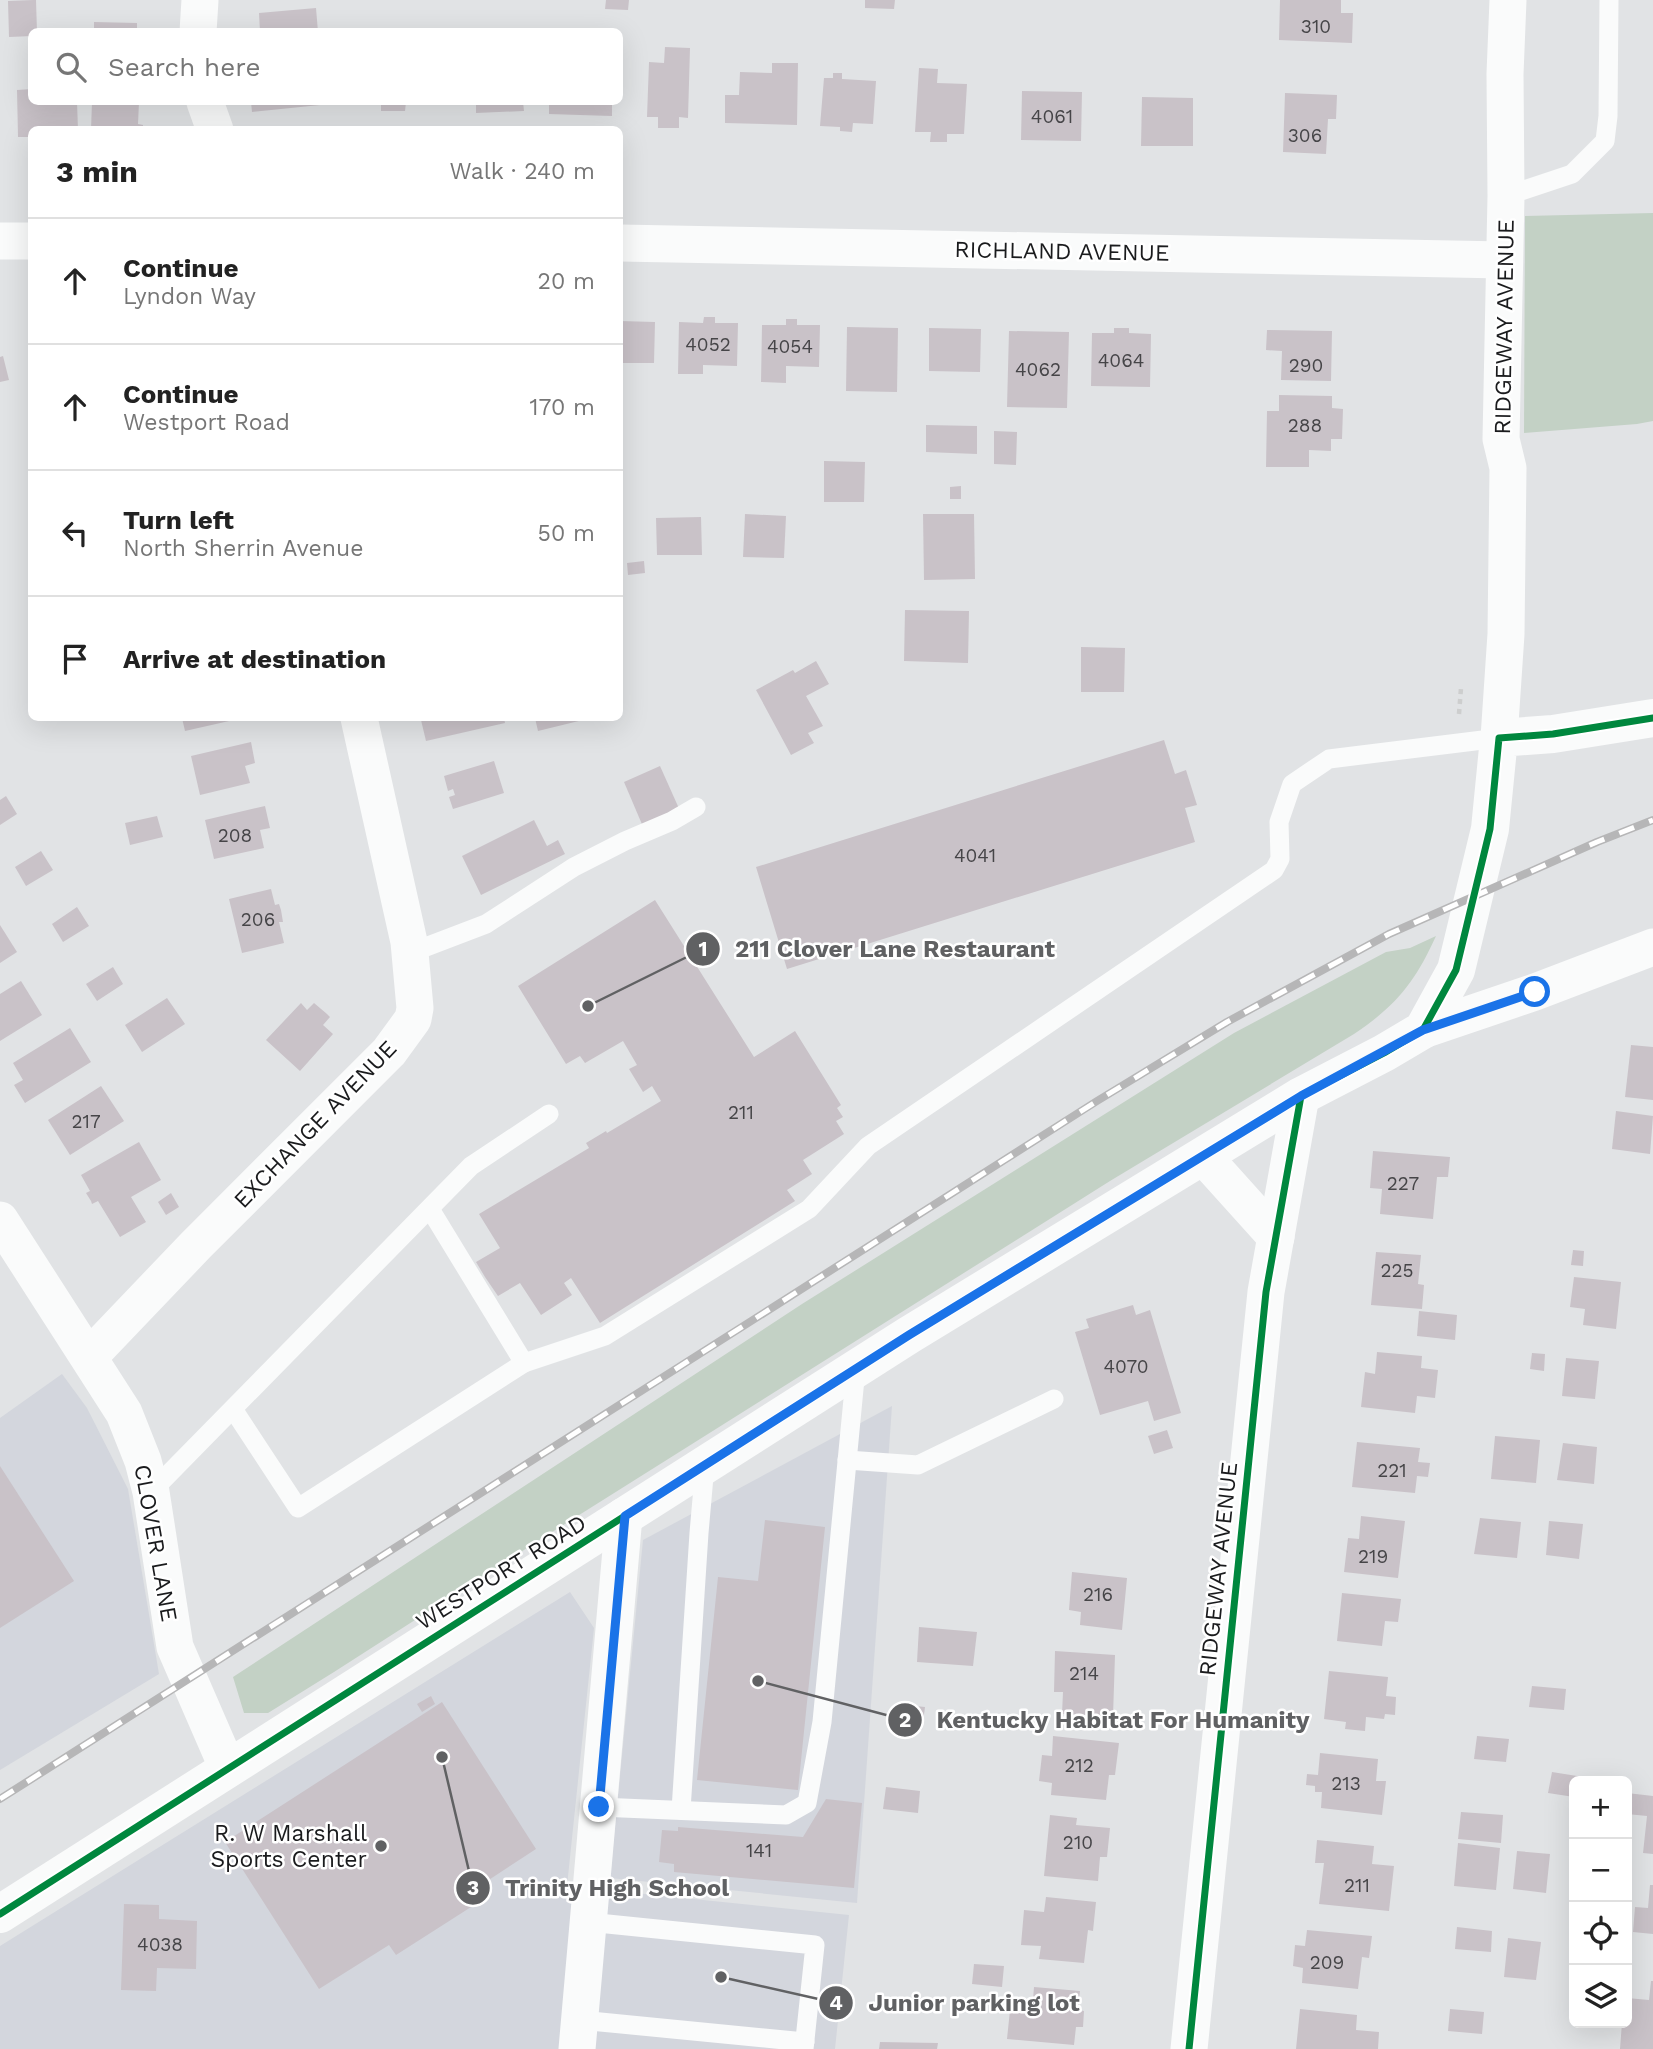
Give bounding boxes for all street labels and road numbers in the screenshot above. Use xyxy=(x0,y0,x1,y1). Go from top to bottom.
street label: RIDGEWAY AVENUE xyxy=(1489,219,1520,435)
street label: RICHLAND AVENUE xyxy=(954,236,1170,267)
street label: EXCHANGE AVENUE xyxy=(228,1035,402,1214)
street label: RIDGEWAY AVENUE xyxy=(1194,1461,1243,1677)
street label: CLOVER LANE xyxy=(128,1462,183,1624)
street label: WESTPORT ROAD xyxy=(411,1509,591,1636)

